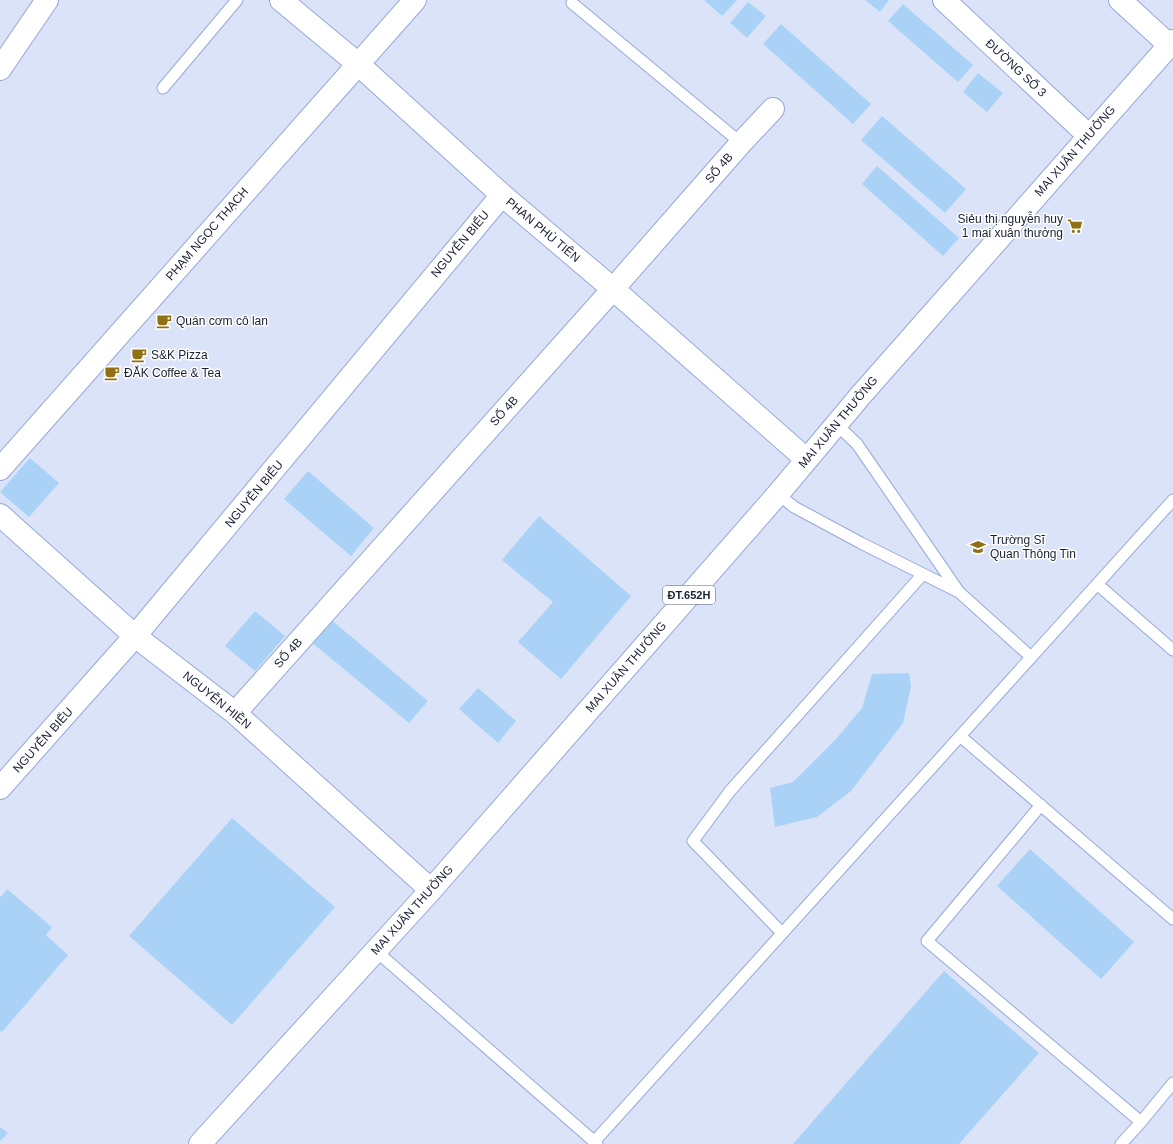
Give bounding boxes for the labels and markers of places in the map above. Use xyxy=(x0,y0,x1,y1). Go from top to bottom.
place label: Siẻu thị nguyễn huy 1 mai xuân thưởng xyxy=(958,211,1063,240)
supermarket icon: Siẻu thị nguyễn huy 1 mai xuân thưởng xyxy=(1066,217,1084,235)
cafe icon: Quán cơm cô lan xyxy=(155,312,173,330)
place label: Quán cơm cô lan xyxy=(176,314,268,328)
cafe icon: S&K Pizza xyxy=(130,346,148,364)
place label: S&K Pizza xyxy=(151,348,208,362)
cafe icon: ĐẮK Coffee & Tea xyxy=(103,364,121,382)
place label: ĐẮK Coffee & Tea xyxy=(124,365,221,380)
place label: Trường Sĩ Quan Thông Tin xyxy=(990,533,1076,561)
school or university icon: Trường Sĩ Quan Thông Tin xyxy=(969,538,987,556)

